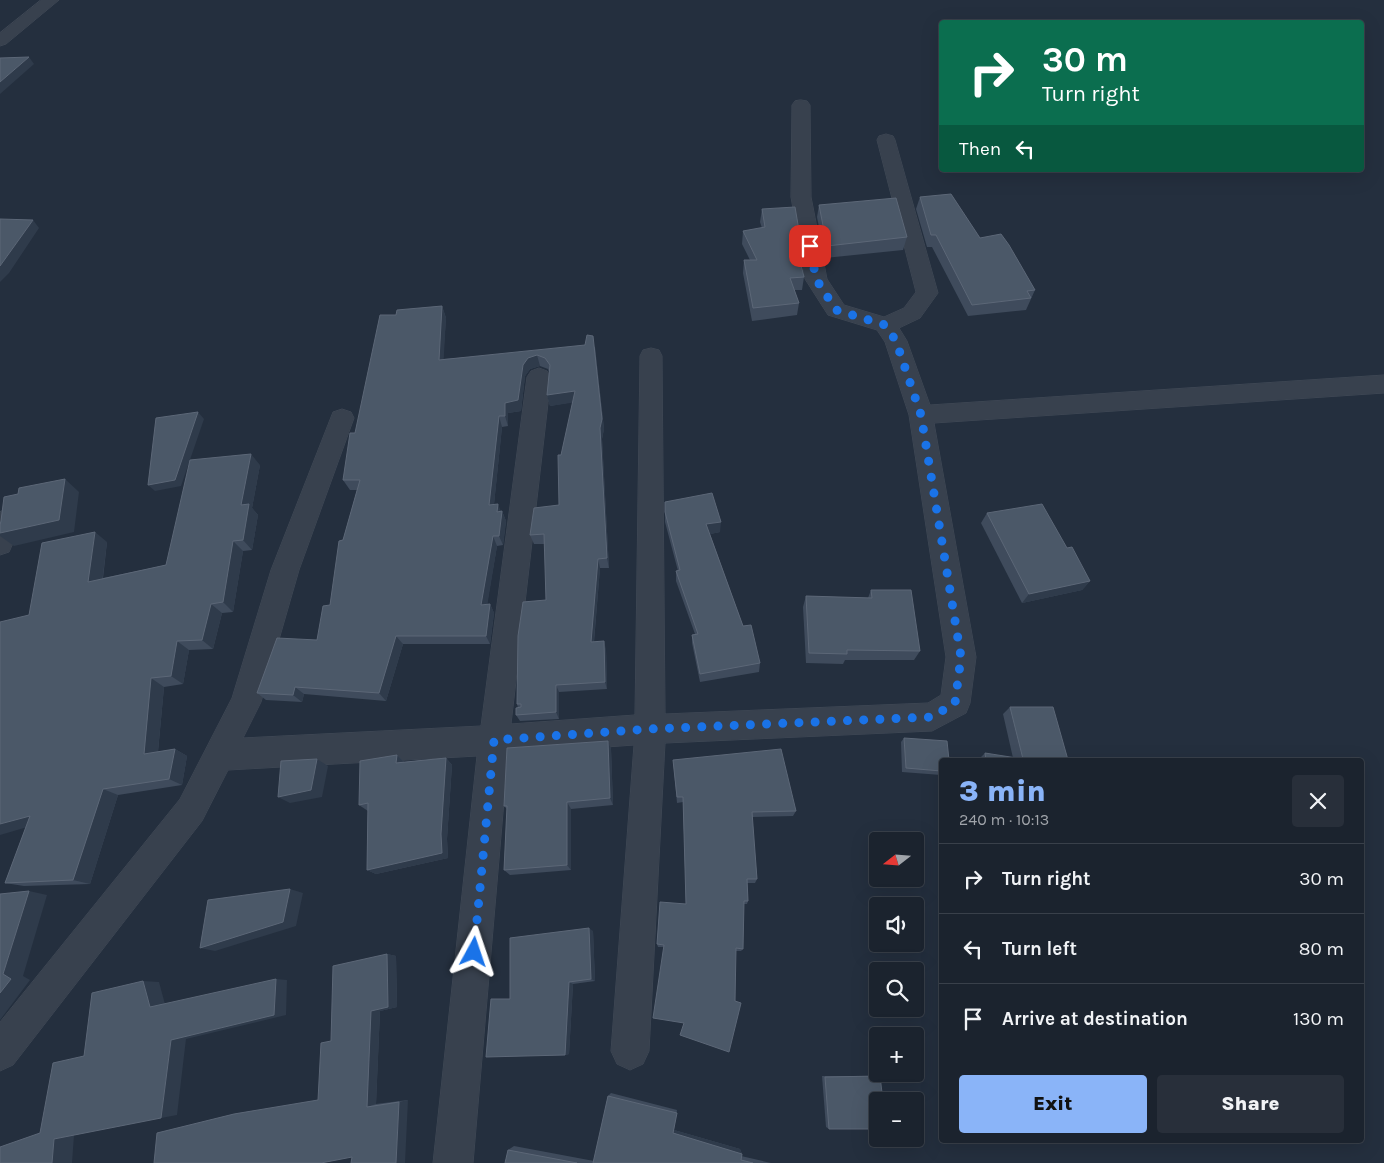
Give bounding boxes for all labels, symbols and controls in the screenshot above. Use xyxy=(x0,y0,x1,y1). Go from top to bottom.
text: 30 m xyxy=(1042,39,1128,80)
icon: right xyxy=(959,40,1024,105)
text: Turn right xyxy=(1042,81,1140,107)
icon: left xyxy=(1011,135,1039,163)
text: Then xyxy=(959,138,1001,160)
pin xyxy=(789,225,831,267)
icon: arrive xyxy=(796,232,824,260)
text: 3 min xyxy=(959,773,1046,809)
button: close xyxy=(1292,775,1344,827)
text: 240 m · 10:13 xyxy=(959,810,1049,829)
north arrow xyxy=(869,832,924,888)
map controls xyxy=(869,832,924,1147)
icon: right xyxy=(959,865,987,893)
text: Turn right xyxy=(1002,868,1091,890)
text: 30 m xyxy=(1299,868,1344,890)
button: sound xyxy=(869,897,924,952)
position arrow xyxy=(447,925,499,977)
icon: left xyxy=(959,935,987,963)
text: Turn left xyxy=(1002,938,1077,960)
text: 80 m xyxy=(1299,938,1344,960)
button: search xyxy=(869,962,924,1017)
icon: arrive xyxy=(959,1005,987,1033)
text: Arrive at destination xyxy=(1002,1008,1188,1030)
text: 130 m xyxy=(1293,1008,1344,1030)
button: + xyxy=(869,1027,924,1082)
button: Exit xyxy=(959,1075,1147,1133)
button: Share xyxy=(1157,1075,1344,1133)
button: − xyxy=(869,1092,924,1147)

